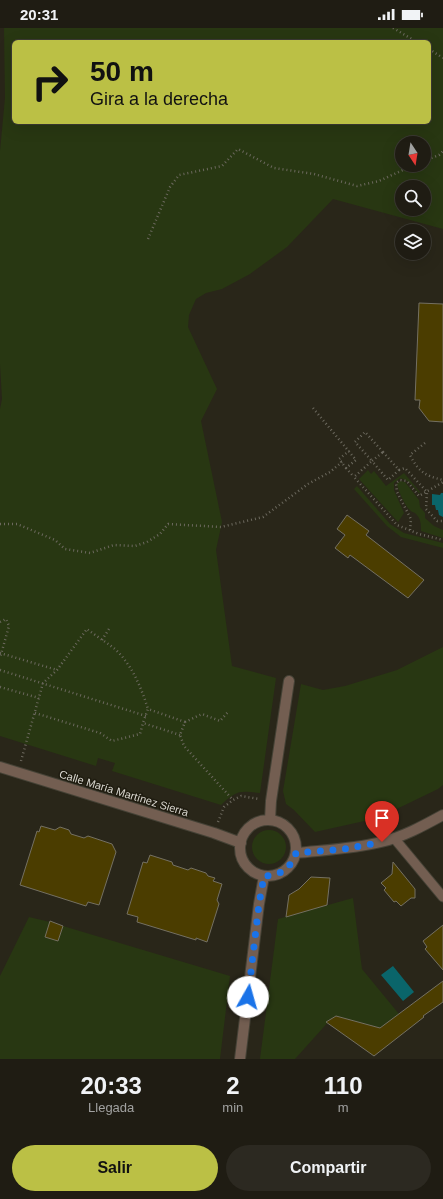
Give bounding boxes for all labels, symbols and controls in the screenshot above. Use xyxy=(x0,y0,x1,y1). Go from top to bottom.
text: 20:31 xyxy=(20,6,58,23)
icon: right xyxy=(24,56,76,108)
text: 50 m xyxy=(90,56,154,87)
text: Gira a la derecha xyxy=(90,89,228,109)
north arrow xyxy=(395,136,431,172)
map controls xyxy=(395,136,431,260)
button: search xyxy=(395,180,431,216)
button: layers xyxy=(395,224,431,260)
street label: Calle María Martínez Sierra xyxy=(58,768,191,819)
pin xyxy=(365,801,399,842)
icon: arrive xyxy=(371,807,393,829)
position arrow xyxy=(227,976,269,1018)
text: 20:33 xyxy=(80,1072,142,1099)
text: 2 xyxy=(226,1072,240,1099)
text: 110 xyxy=(324,1072,363,1099)
text: Llegada xyxy=(88,1100,134,1115)
text: min xyxy=(222,1100,243,1115)
text: m xyxy=(338,1100,349,1115)
button: Salir xyxy=(12,1145,218,1191)
button: Compartir xyxy=(226,1145,431,1191)

